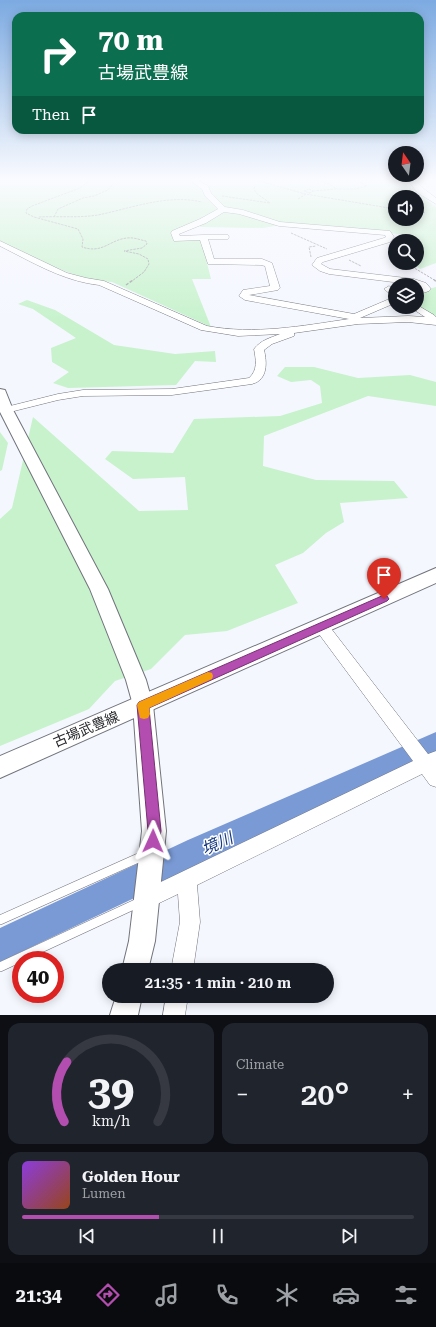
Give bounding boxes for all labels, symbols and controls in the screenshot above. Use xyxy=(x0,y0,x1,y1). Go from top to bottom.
text: 70 m xyxy=(98,24,163,57)
icon: right xyxy=(32,28,84,80)
text: 古場武豊線 xyxy=(98,62,188,83)
icon: arrive xyxy=(78,104,100,126)
text: Then xyxy=(32,106,70,124)
north arrow xyxy=(388,146,424,182)
map controls xyxy=(388,146,424,314)
button: sound xyxy=(388,190,424,226)
button: search xyxy=(388,234,424,270)
button: layers xyxy=(388,278,424,314)
pin xyxy=(367,558,401,599)
icon: arrive xyxy=(373,564,395,586)
street label: 古場武豊線 xyxy=(51,708,121,750)
position arrow xyxy=(132,820,174,862)
water label: 境川 xyxy=(199,827,238,859)
speed limit sign: 40 xyxy=(12,951,64,1003)
text: 21:35 · 1 min · 210 m xyxy=(145,974,291,992)
text: Climate xyxy=(236,1057,284,1072)
text: 39 xyxy=(88,1065,134,1114)
text: 20° xyxy=(301,1077,349,1112)
text: − xyxy=(236,1082,248,1107)
text: + xyxy=(402,1082,414,1107)
text: km/h xyxy=(92,1112,130,1128)
text: Golden Hour xyxy=(82,1168,180,1186)
text: Lumen xyxy=(82,1186,126,1201)
icon: previous xyxy=(76,1225,98,1247)
icon: pause xyxy=(207,1225,229,1247)
icon: next xyxy=(338,1225,360,1247)
icon: directions xyxy=(94,1281,122,1309)
icon: music xyxy=(153,1281,181,1309)
icon: phone xyxy=(213,1281,241,1309)
icon: climate xyxy=(273,1281,301,1309)
icon: car xyxy=(332,1281,360,1309)
icon: filters xyxy=(392,1281,420,1309)
text: 21:34 xyxy=(16,1285,62,1306)

